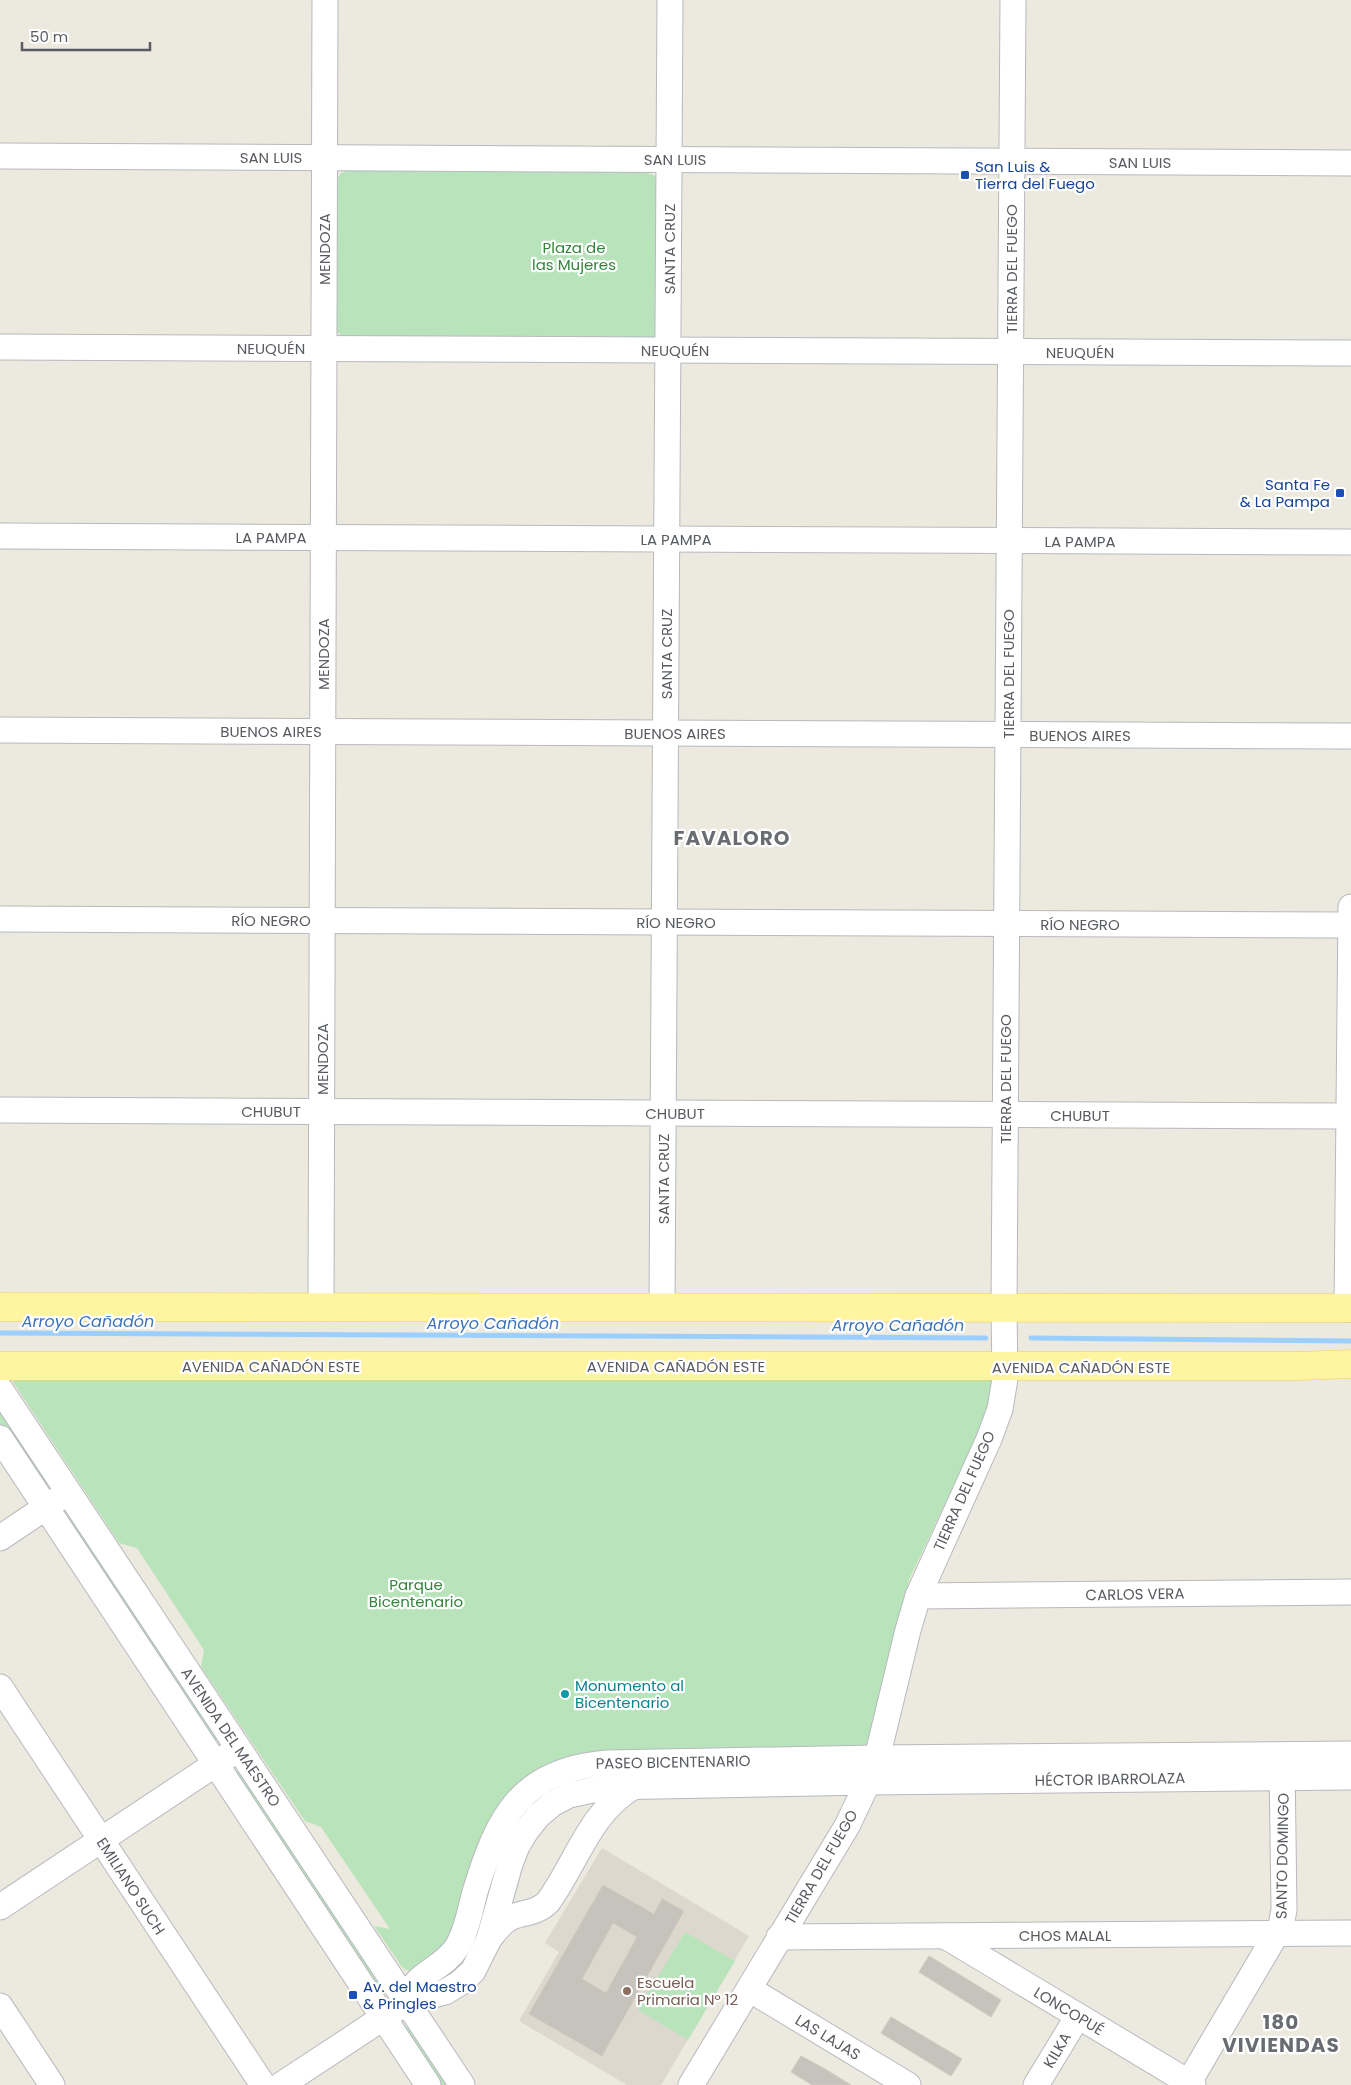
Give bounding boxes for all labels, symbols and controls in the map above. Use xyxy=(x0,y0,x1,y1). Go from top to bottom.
scale bar xyxy=(22,20,150,52)
text: 50 m xyxy=(30,26,68,47)
street label: SAN LUIS xyxy=(240,147,302,168)
street label: SAN LUIS xyxy=(644,149,706,170)
street label: SAN LUIS xyxy=(1109,152,1171,173)
place label: San Luis & Tierra del Fuego xyxy=(975,156,1095,194)
marker: San Luis & Tierra del Fuego xyxy=(959,169,971,181)
street label: SANTA CRUZ xyxy=(659,204,680,294)
street label: TIERRA DEL FUEGO xyxy=(1001,204,1022,334)
street label: MENDOZA xyxy=(314,213,335,285)
park label: Plaza de las Mujeres xyxy=(532,237,616,275)
street label: NEUQUÉN xyxy=(237,338,305,359)
street label: NEUQUÉN xyxy=(641,340,709,361)
street label: NEUQUÉN xyxy=(1046,342,1114,363)
place label: Santa Fe & La Pampa xyxy=(1240,474,1330,512)
marker: Santa Fe & La Pampa xyxy=(1334,487,1346,499)
street label: LA PAMPA xyxy=(235,527,307,548)
street label: LA PAMPA xyxy=(640,529,712,550)
street label: LA PAMPA xyxy=(1044,531,1116,552)
street label: SANTA CRUZ xyxy=(656,609,677,699)
street label: TIERRA DEL FUEGO xyxy=(998,609,1019,739)
street label: MENDOZA xyxy=(313,618,334,690)
street label: BUENOS AIRES xyxy=(220,721,322,742)
street label: BUENOS AIRES xyxy=(624,723,726,744)
street label: BUENOS AIRES xyxy=(1029,725,1131,746)
district label: FAVALORO xyxy=(673,824,791,852)
street label: RÍO NEGRO xyxy=(231,910,311,931)
street label: RÍO NEGRO xyxy=(636,912,716,933)
street label: RÍO NEGRO xyxy=(1040,914,1120,935)
street label: TIERRA DEL FUEGO xyxy=(995,1014,1016,1144)
street label: MENDOZA xyxy=(312,1023,333,1095)
street label: CHUBUT xyxy=(241,1101,301,1122)
street label: CHUBUT xyxy=(645,1103,705,1124)
street label: CHUBUT xyxy=(1050,1105,1110,1126)
street label: SANTA CRUZ xyxy=(653,1134,674,1224)
water label: Arroyo Cañadón xyxy=(21,1310,154,1333)
water label: Arroyo Cañadón xyxy=(426,1312,559,1335)
water label: Arroyo Cañadón xyxy=(831,1314,964,1337)
street label: AVENIDA CAÑADÓN ESTE xyxy=(182,1356,360,1377)
street label: AVENIDA CAÑADÓN ESTE xyxy=(587,1356,765,1377)
street label: AVENIDA CAÑADÓN ESTE xyxy=(992,1357,1170,1378)
street label: TIERRA DEL FUEGO xyxy=(928,1427,1000,1554)
park label: Parque Bicentenario xyxy=(369,1574,463,1612)
street label: CARLOS VERA xyxy=(1085,1583,1185,1605)
street label: AVENIDA DEL MAESTRO xyxy=(176,1663,286,1811)
place label: Monumento al Bicentenario xyxy=(575,1675,684,1713)
marker: Monumento al Bicentenario xyxy=(559,1688,571,1700)
street label: PASEO BICENTENARIO xyxy=(595,1750,751,1774)
street label: HÉCTOR IBARROLAZA xyxy=(1035,1767,1185,1791)
street label: SANTO DOMINGO xyxy=(1270,1792,1294,1919)
street label: TIERRA DEL FUEGO xyxy=(780,1806,863,1928)
street label: EMILIANO SUCH xyxy=(92,1833,170,1939)
street label: CHOS MALAL xyxy=(1019,1925,1112,1946)
place label: Escuela Primaria N° 12 xyxy=(637,1972,738,2010)
place label: Av. del Maestro & Pringles xyxy=(363,1976,477,2014)
street label: LONCOPUÉ xyxy=(1030,1982,1108,2040)
marker: Escuela Primaria N° 12 xyxy=(621,1985,633,1997)
marker: Av. del Maestro & Pringles xyxy=(347,1989,359,2001)
district label: 180 VIVIENDAS xyxy=(1222,2008,1340,2059)
street label: LAS LAJAS xyxy=(791,2009,865,2065)
street label: KILKA xyxy=(1038,2028,1076,2072)

